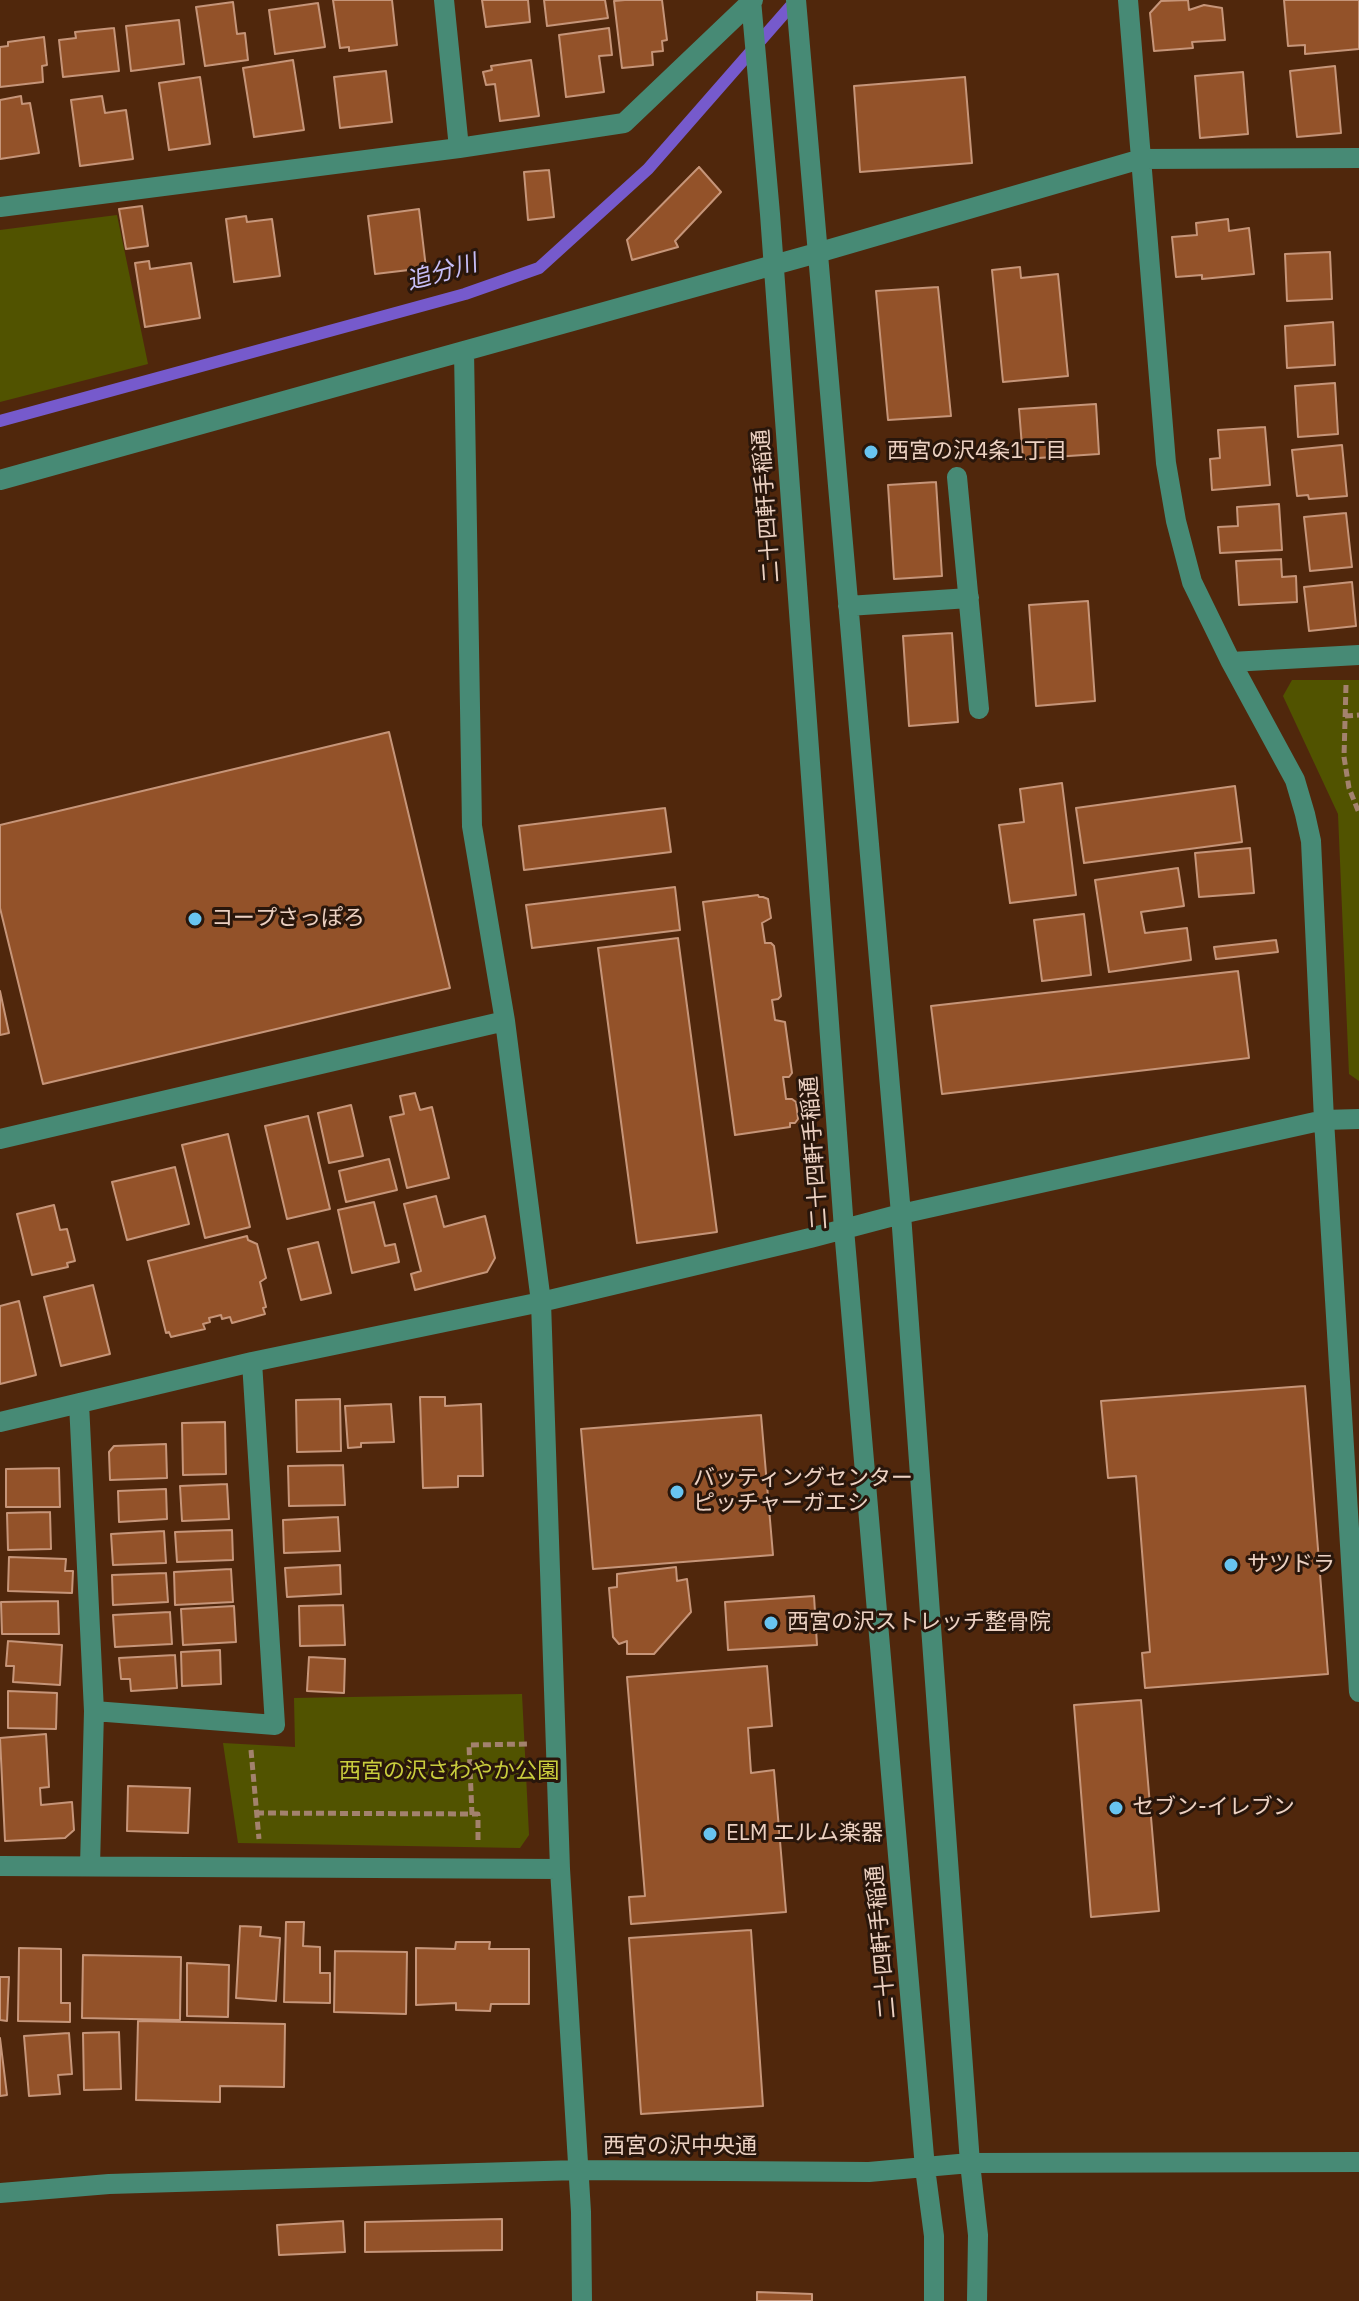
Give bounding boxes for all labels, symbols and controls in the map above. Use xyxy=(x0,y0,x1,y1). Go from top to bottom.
water label: 追分川 xyxy=(403,249,481,297)
street label: 二十四軒手稲通 xyxy=(748,428,786,584)
place label: 西宮の沢4条1丁目 xyxy=(887,439,1067,465)
marker: 西宮の沢4条1丁目 xyxy=(862,443,880,461)
place label: コープさっぽろ xyxy=(211,906,365,932)
marker: コープさっぽろ xyxy=(186,910,204,928)
street label: 二十四軒手稲通 xyxy=(796,1075,834,1231)
place label: バッティングセンター ピッチャーガエシ xyxy=(693,1466,913,1518)
marker: バッティングセンター ピッチャーガエシ xyxy=(668,1483,686,1501)
place label: サツドラ xyxy=(1247,1552,1335,1578)
marker: サツドラ xyxy=(1222,1556,1240,1574)
place label: 西宮の沢ストレッチ整骨院 xyxy=(787,1610,1051,1636)
marker: 西宮の沢ストレッチ整骨院 xyxy=(762,1614,780,1632)
park label: 西宮の沢さわやか公園 xyxy=(339,1759,559,1785)
place label: セブン-イレブン xyxy=(1132,1795,1295,1821)
marker: セブン-イレブン xyxy=(1107,1799,1125,1817)
place label: ELM エルム楽器 xyxy=(726,1821,883,1847)
marker: ELM エルム楽器 xyxy=(701,1825,719,1843)
street label: 二十四軒手稲通 xyxy=(862,1864,902,2020)
street label: 西宮の沢中央通 xyxy=(603,2134,757,2160)

